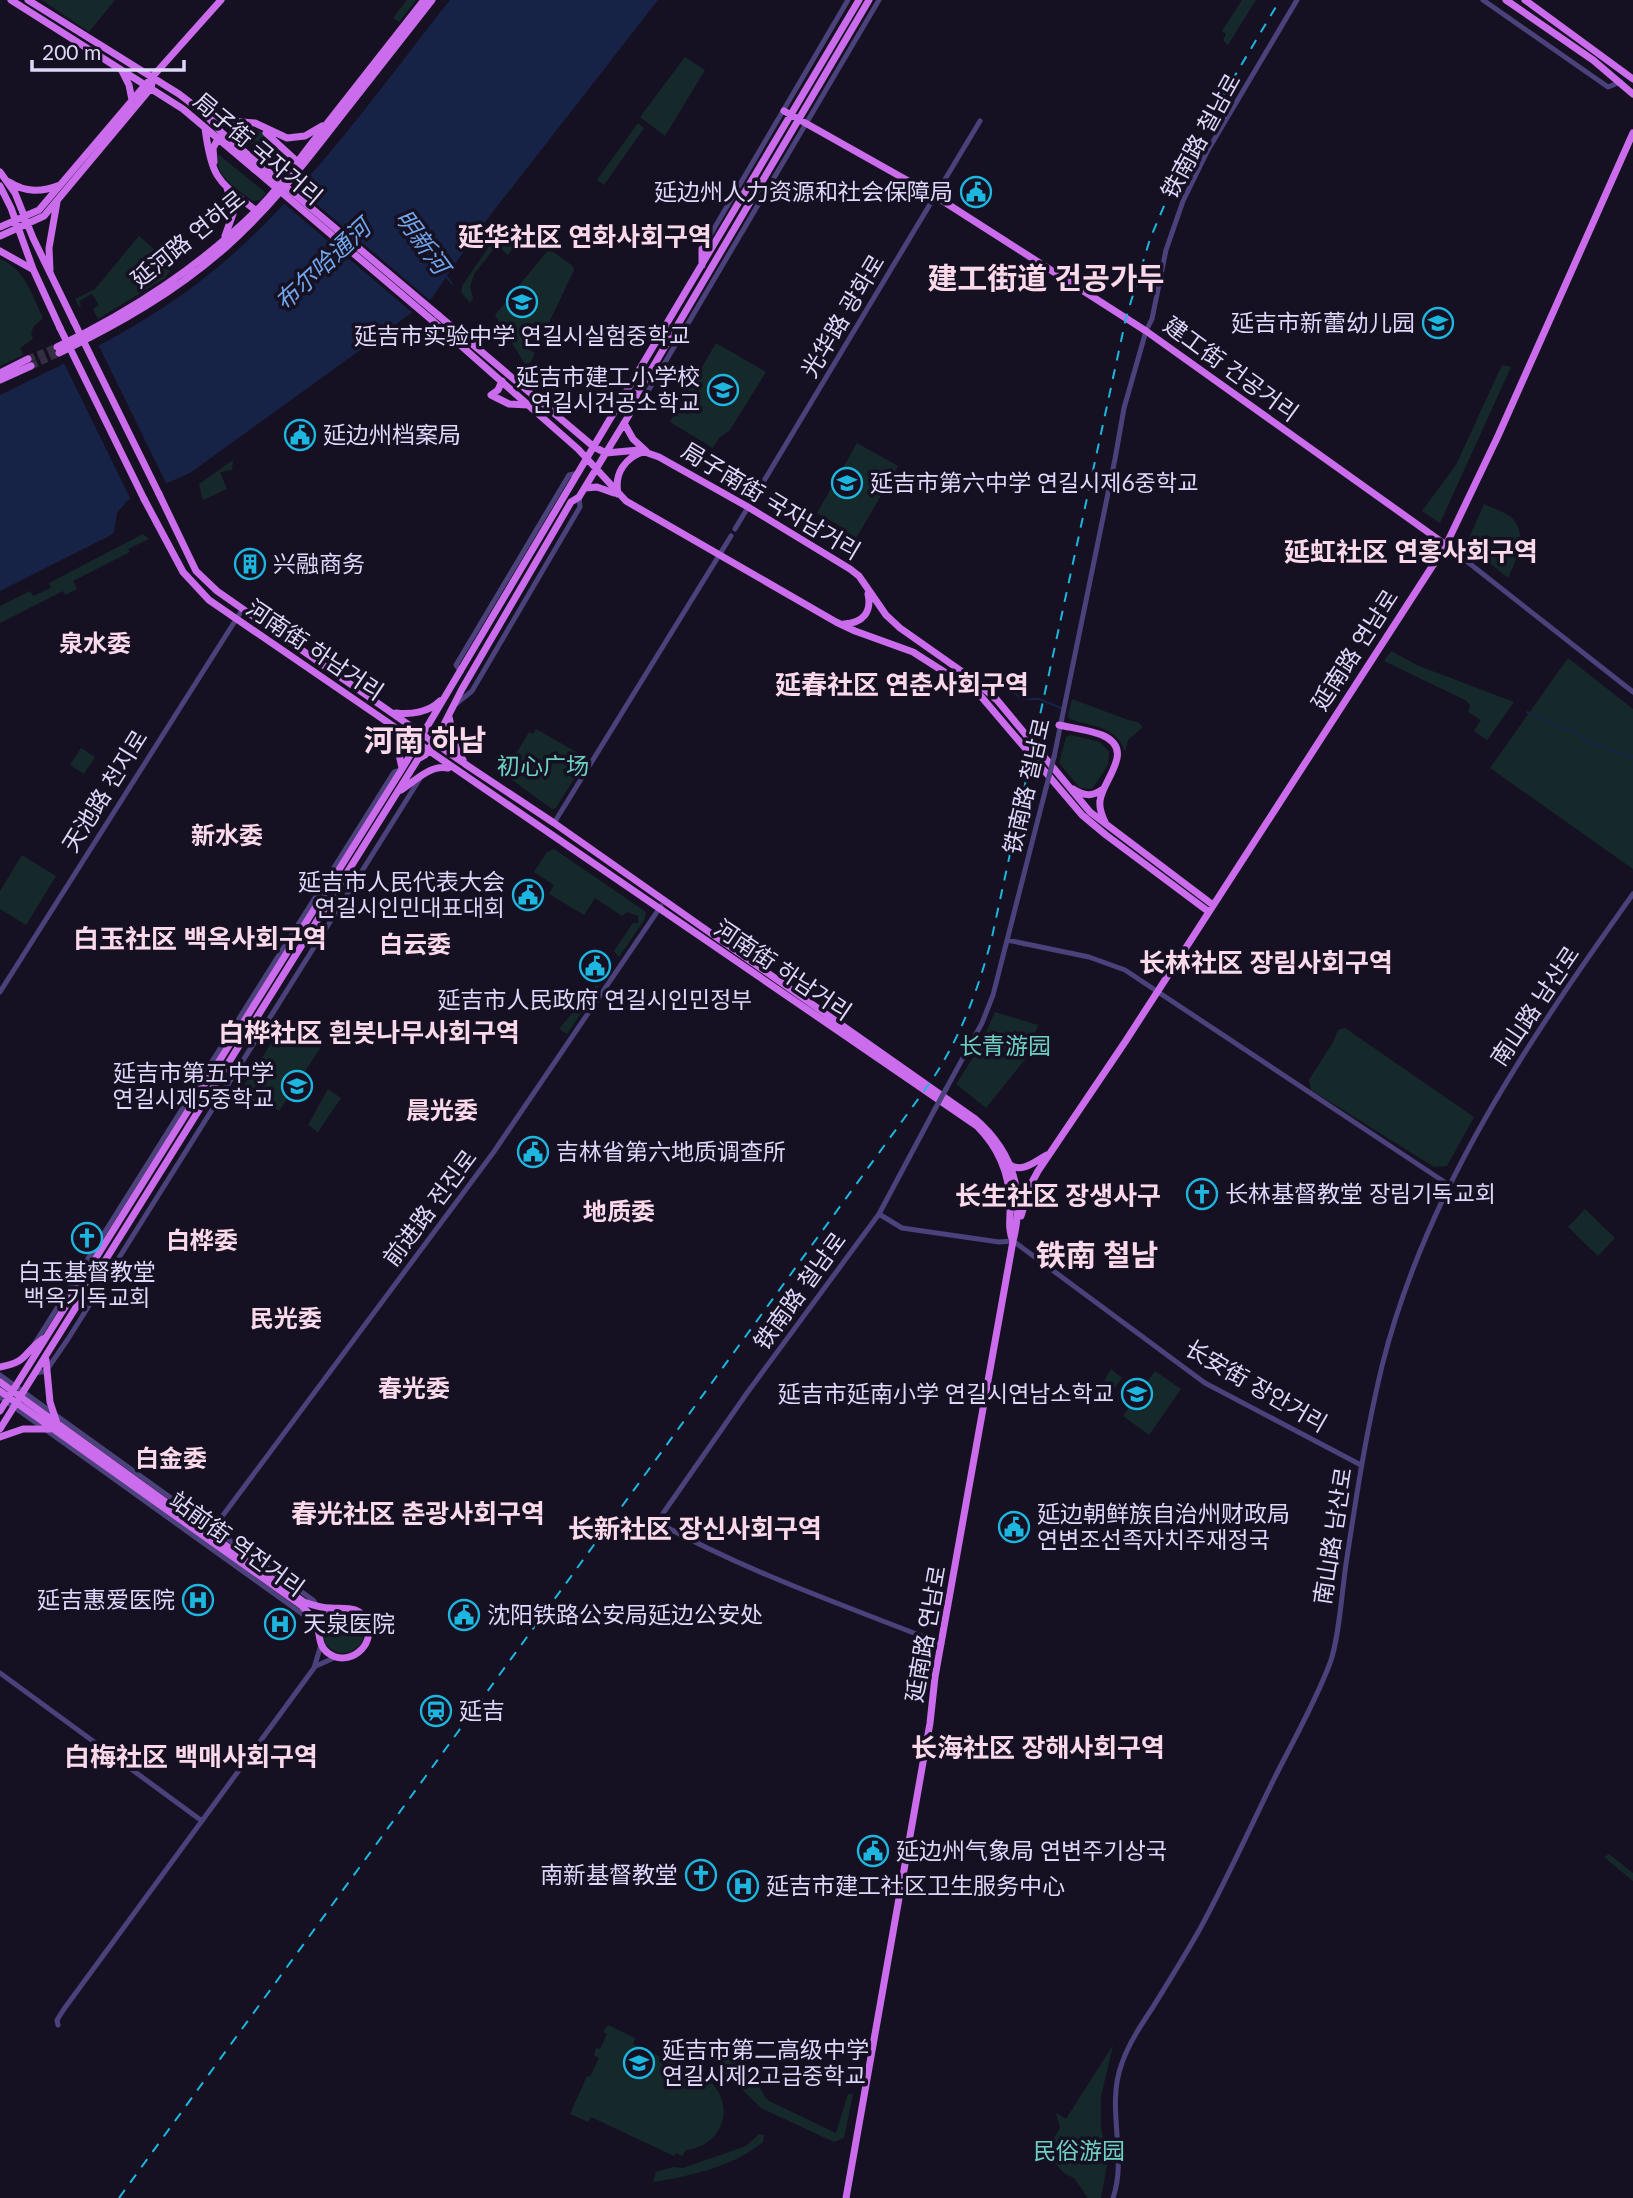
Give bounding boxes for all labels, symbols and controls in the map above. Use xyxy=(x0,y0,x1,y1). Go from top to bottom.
scale bar xyxy=(32,28,184,72)
text: 200 m xyxy=(42,39,101,64)
street label: 铁南路 철남로 xyxy=(1154,68,1246,203)
street label: 局子街 국자거리 xyxy=(189,86,329,210)
public building icon: 延边州人力资源和社会保障局 xyxy=(959,175,993,209)
place label: 延边州人力资源和社会保障局 xyxy=(654,177,953,205)
street label: 延河路 연하로 xyxy=(125,184,250,293)
water label: 明新河 xyxy=(390,203,458,282)
water label: 布尔哈通河 xyxy=(268,210,379,315)
district label: 延华社区 연화사회구역 xyxy=(458,220,712,252)
street label: 光华路 광화로 xyxy=(795,249,890,382)
district label: 建工街道 건공가두 xyxy=(927,259,1165,295)
school or university icon: 延吉市实验中学 연길시실험중학교 xyxy=(505,285,539,319)
school or university icon: 延吉市新蕾幼儿园 xyxy=(1421,306,1455,340)
place label: 延吉市新蕾幼儿园 xyxy=(1231,308,1415,336)
street label: 建工街 건공거리 xyxy=(1159,310,1304,426)
place label: 延吉市实验中学 연길시실험중학교 xyxy=(354,321,690,349)
place label: 延吉市建工小学校 연길시건공소학교 xyxy=(516,362,700,416)
school or university icon: 延吉市建工小学校 연길시건공소학교 xyxy=(706,373,740,407)
public building icon: 延边州档案局 xyxy=(283,418,317,452)
place label: 延边州档案局 xyxy=(323,420,461,448)
street label: 局子南街 국자남거리 xyxy=(677,436,866,565)
school or university icon: 延吉市第六中学 연길시제6중학교 xyxy=(830,466,864,500)
place label: 延吉市第六中学 연길시제6중학교 xyxy=(870,468,1198,496)
district label: 延虹社区 연홍사회구역 xyxy=(1284,535,1538,567)
building icon: 兴融商务 xyxy=(233,547,267,581)
place label: 兴融商务 xyxy=(273,549,365,577)
street label: 延南路 연남로 xyxy=(1305,584,1404,715)
street label: 河南街 하남거리 xyxy=(242,593,390,705)
district label: 泉水委 xyxy=(59,628,131,657)
district label: 延春社区 연춘사회구역 xyxy=(775,668,1029,700)
street label: 铁南路 철남로 xyxy=(997,715,1055,856)
district label: 河南 하남 xyxy=(364,721,486,757)
street label: 天池路 천지로 xyxy=(56,724,153,857)
park label: 初心广场 xyxy=(497,751,589,779)
district label: 新水委 xyxy=(191,820,263,849)
place label: 延吉市人民代表大会 연길시인민대표대회 xyxy=(298,867,505,921)
public building icon: 延吉市人民代表大会 연길시인민대표대회 xyxy=(511,878,545,912)
street label: 河南街 하남거리 xyxy=(710,913,858,1025)
district label: 白玉社区 백옥사회구역 xyxy=(73,922,327,954)
district label: 白云委 xyxy=(379,929,451,958)
street label: 南山路 남산로 xyxy=(1484,940,1584,1071)
district label: 长林社区 장림사회구역 xyxy=(1139,946,1393,978)
public building icon: 延吉市人民政府 연길시인민정부 xyxy=(578,949,612,983)
place label: 延吉市人民政府 연길시인민정부 xyxy=(437,985,753,1013)
district label: 白桦社区 흰봇나무사회구역 xyxy=(218,1016,520,1048)
park label: 长青游园 xyxy=(959,1031,1051,1059)
place label: 延吉市第五中学 연길시제5중학교 xyxy=(113,1058,274,1112)
school or university icon: 延吉市第五中学 연길시제5중학교 xyxy=(280,1069,314,1103)
district label: 晨光委 xyxy=(406,1095,478,1124)
public building icon: 吉林省第六地质调查所 xyxy=(516,1135,550,1169)
place label: 吉林省第六地质调查所 xyxy=(556,1137,786,1165)
street label: 前进路 전진로 xyxy=(376,1144,482,1271)
church icon: 长林基督教堂 장림기독교회 xyxy=(1185,1177,1219,1211)
district label: 长生社区 장생사구 xyxy=(955,1179,1161,1211)
place label: 长林基督教堂 장림기독교회 xyxy=(1225,1179,1496,1207)
district label: 地质委 xyxy=(583,1196,655,1225)
church icon: 白玉基督教堂 백옥기독교회 xyxy=(70,1221,104,1255)
district label: 白桦委 xyxy=(166,1225,238,1254)
street label: 铁南路 철남로 xyxy=(747,1226,851,1355)
district label: 铁南 철남 xyxy=(1036,1236,1158,1272)
place label: 白玉基督教堂 백옥기독교회 xyxy=(18,1257,156,1311)
district label: 民光委 xyxy=(250,1303,322,1332)
street label: 长安街 장안거리 xyxy=(1180,1333,1333,1437)
district label: 春光委 xyxy=(378,1373,450,1402)
school or university icon: 延吉市延南小学 연길시연남소학교 xyxy=(1120,1377,1154,1411)
place label: 延吉市延南小学 연길시연남소학교 xyxy=(778,1379,1114,1407)
district label: 白金委 xyxy=(135,1443,207,1472)
street label: 南山路 남산로 xyxy=(1307,1465,1357,1606)
street label: 站前街 역전거리 xyxy=(165,1485,310,1601)
district label: 春光社区 춘광사회구역 xyxy=(291,1497,545,1529)
place label: 延边朝鲜族自治州财政局 연변조선족자치주재정국 xyxy=(1037,1499,1290,1553)
public building icon: 延边朝鲜族自治州财政局 연변조선족자치주재정국 xyxy=(997,1510,1031,1544)
district label: 长新社区 장신사회구역 xyxy=(568,1512,822,1544)
street label: 延南路 연남로 xyxy=(899,1563,951,1704)
hospital icon: 延吉惠爱医院 xyxy=(181,1583,215,1617)
place label: 延吉惠爱医院 xyxy=(37,1585,175,1613)
public building icon: 沈阳铁路公安局延边公安处 xyxy=(447,1598,481,1632)
place label: 沈阳铁路公安局延边公安处 xyxy=(487,1600,763,1628)
hospital icon: 天泉医院 xyxy=(263,1607,297,1641)
place label: 天泉医院 xyxy=(303,1609,395,1637)
station icon: 延吉 xyxy=(419,1694,453,1728)
place label: 延吉 xyxy=(459,1696,505,1724)
district label: 长海社区 장해사회구역 xyxy=(911,1731,1165,1763)
district label: 白梅社区 백매사회구역 xyxy=(64,1740,318,1772)
public building icon: 延边州气象局 연변주기상국 xyxy=(856,1834,890,1868)
place label: 延边州气象局 연변주기상국 xyxy=(896,1836,1167,1864)
church icon: 南新基督教堂 xyxy=(684,1858,718,1892)
place label: 南新基督教堂 xyxy=(540,1860,678,1888)
hospital icon: 延吉市建工社区卫生服务中心 xyxy=(726,1869,760,1903)
place label: 延吉市建工社区卫生服务中心 xyxy=(766,1871,1065,1899)
place label: 延吉市第二高级中学 연길시제2고급중학교 xyxy=(662,2035,869,2089)
school or university icon: 延吉市第二高级中学 연길시제2고급중학교 xyxy=(622,2046,656,2080)
park label: 民俗游园 xyxy=(1033,2136,1125,2164)

